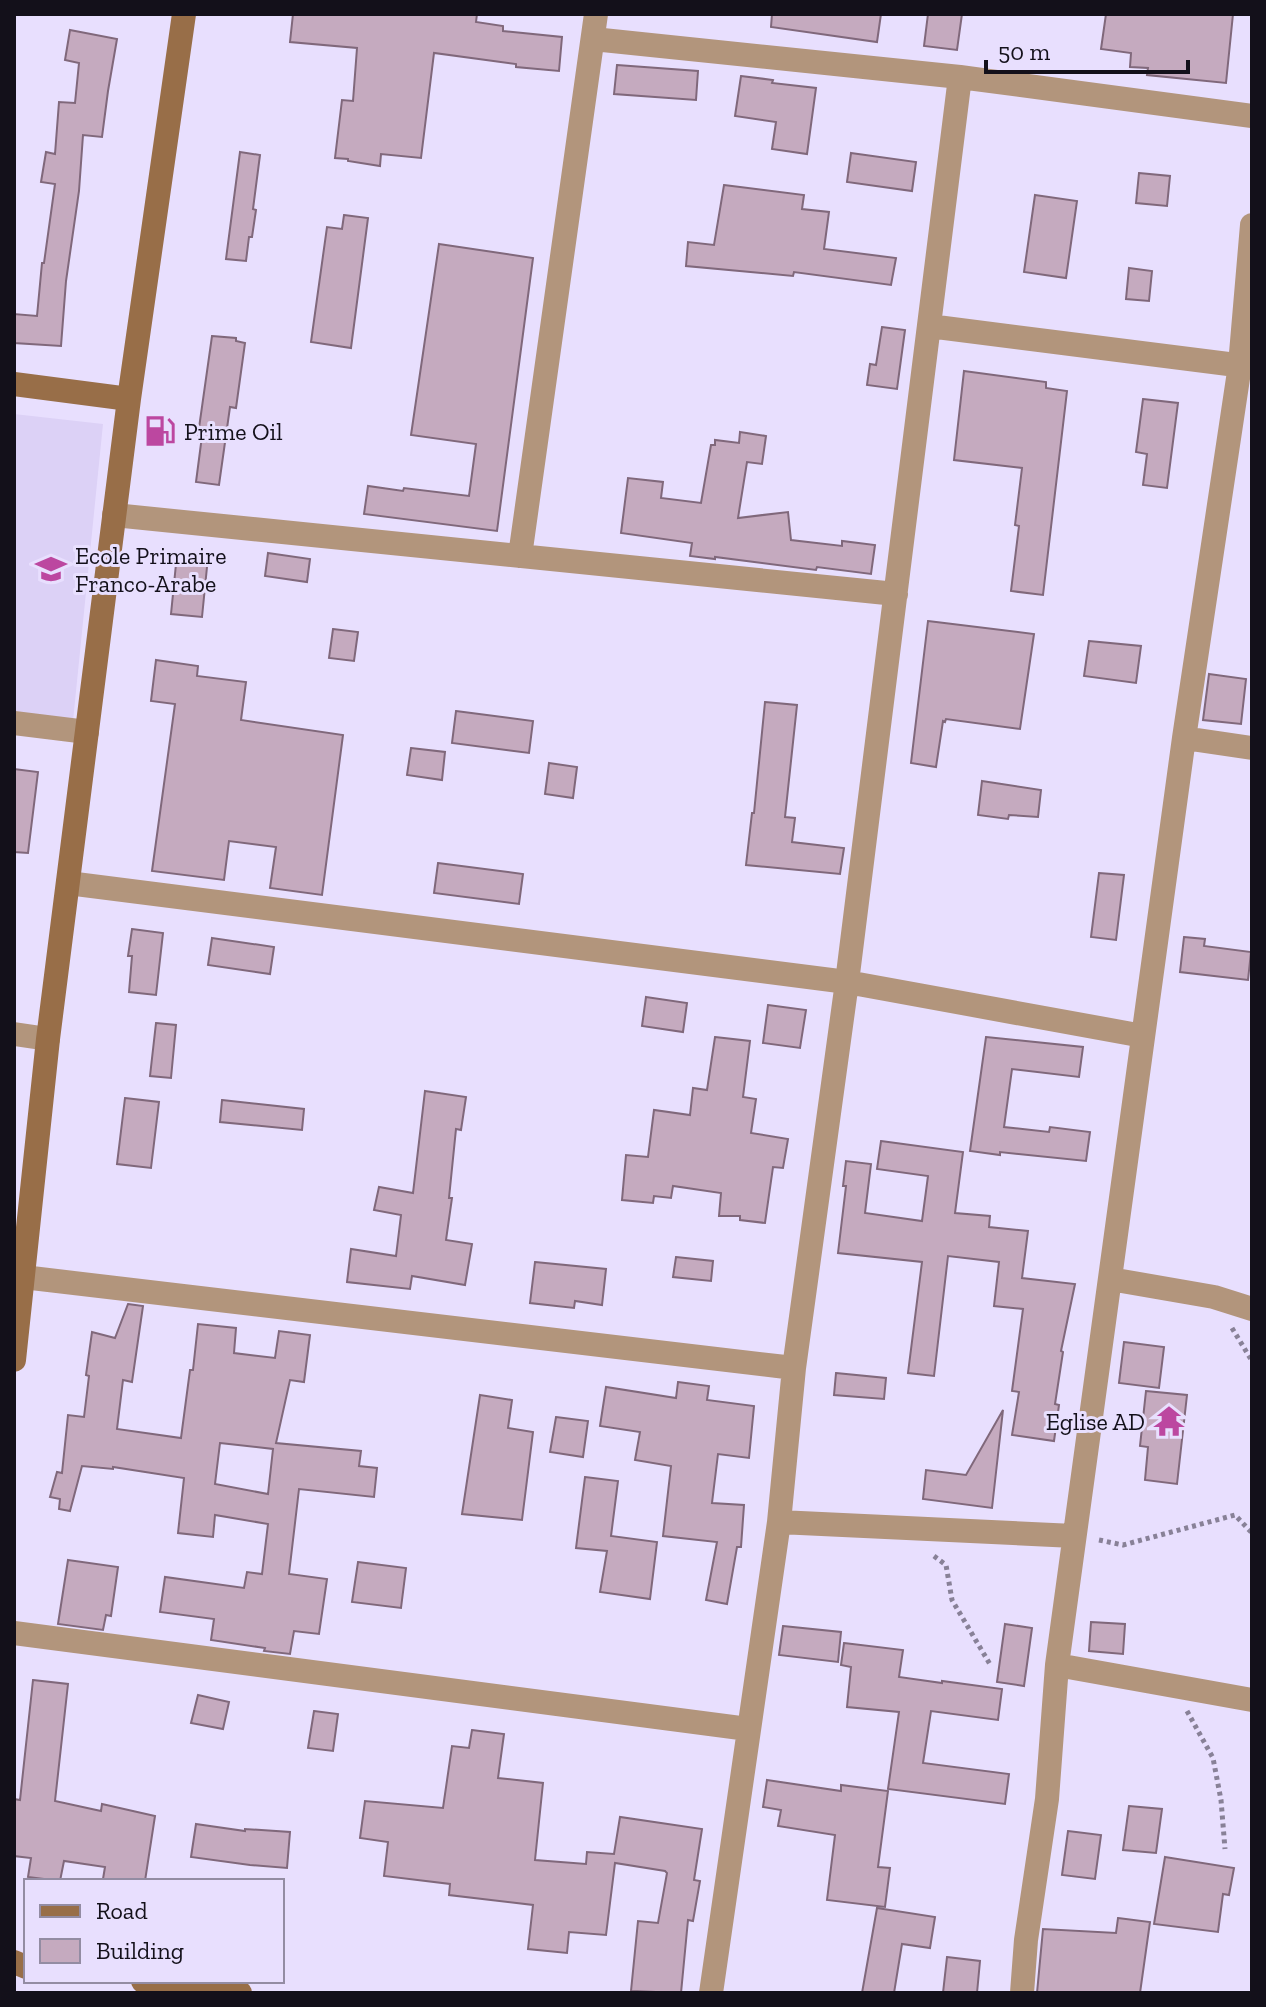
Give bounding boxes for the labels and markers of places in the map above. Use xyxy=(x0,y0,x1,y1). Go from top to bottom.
fuel station icon: Prime Oil xyxy=(143,414,177,448)
place label: Prime Oil xyxy=(184,417,283,446)
place label: Ecole Primaire Franco-Arabe xyxy=(75,541,227,598)
school or university icon: Ecole Primaire Franco-Arabe xyxy=(34,552,68,586)
temple icon: Eglise AD xyxy=(1152,1404,1186,1438)
place label: Eglise AD xyxy=(1046,1407,1145,1436)

